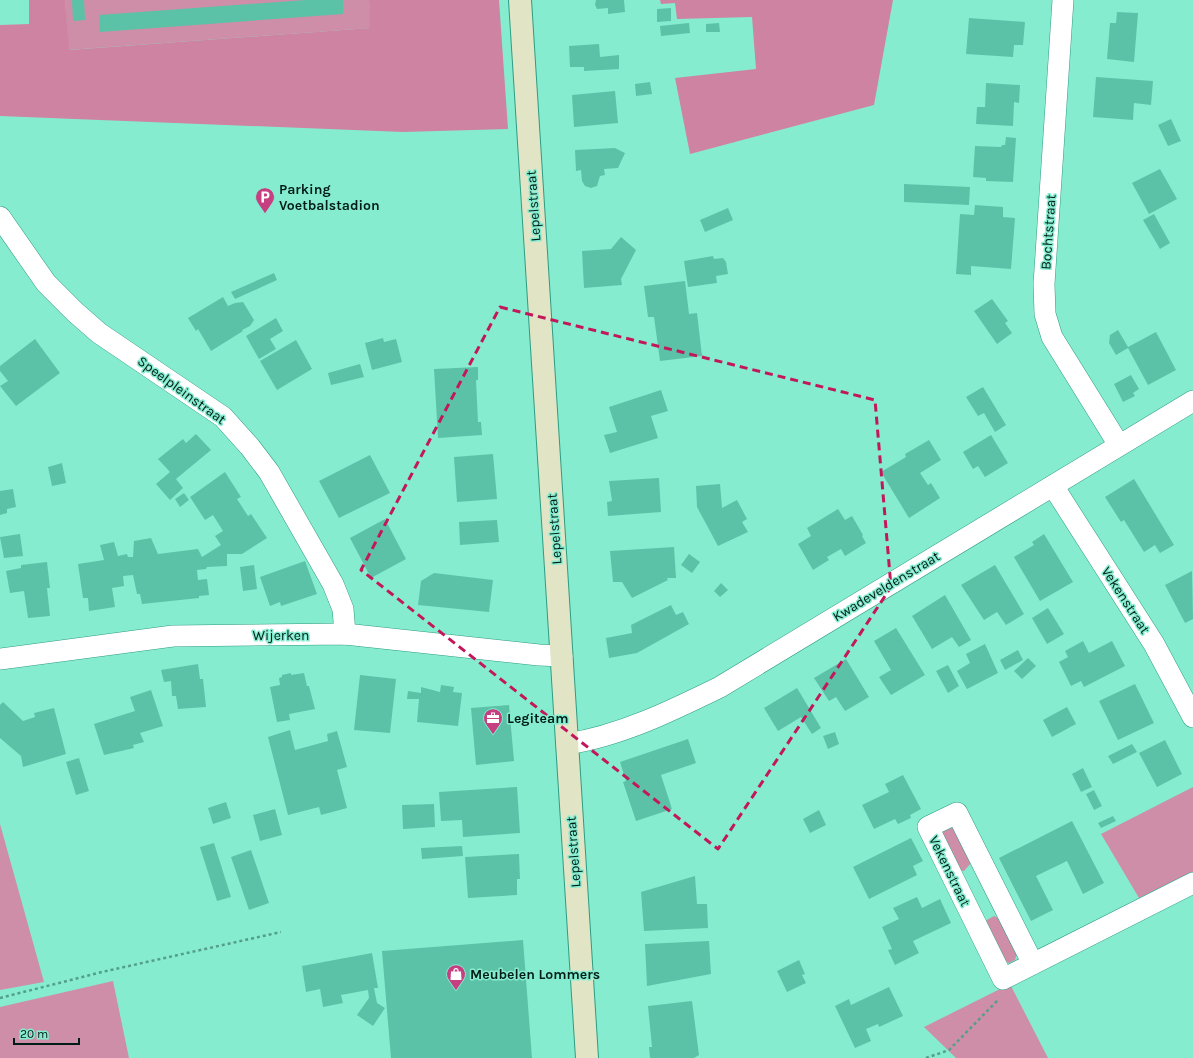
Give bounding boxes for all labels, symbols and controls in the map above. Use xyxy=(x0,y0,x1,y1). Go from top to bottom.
street label: Lepelstraat xyxy=(523,170,544,242)
place label: Parking Voetbalstadion xyxy=(279,181,380,214)
parking icon: Parking Voetbalstadion xyxy=(254,186,276,214)
street label: Bochtstraat xyxy=(1037,194,1060,270)
street label: Speelpleinstraat xyxy=(134,353,229,428)
street label: Lepelstraat xyxy=(544,493,565,565)
street label: Kwadeveldenstraat xyxy=(829,548,943,625)
street label: Vekenstraat xyxy=(1098,564,1154,637)
street label: Wijerken xyxy=(253,627,309,644)
office icon: Legiteam xyxy=(482,707,504,735)
place label: Legiteam xyxy=(507,710,569,727)
street label: Lepelstraat xyxy=(563,816,584,888)
street label: Vekenstraat xyxy=(925,833,974,909)
shop icon: Meubelen Lommers xyxy=(445,963,467,991)
place label: Meubelen Lommers xyxy=(470,966,600,983)
scale bar xyxy=(14,1020,79,1046)
text: 20 m xyxy=(20,1027,48,1041)

